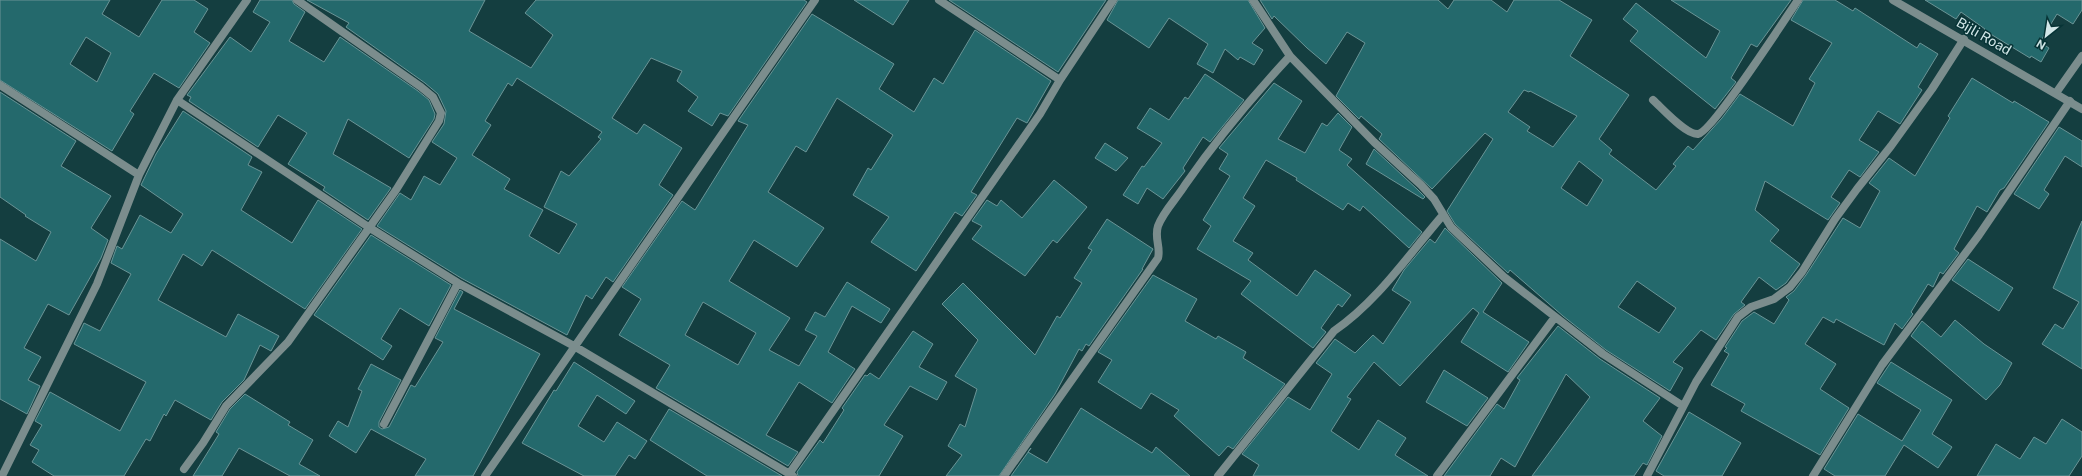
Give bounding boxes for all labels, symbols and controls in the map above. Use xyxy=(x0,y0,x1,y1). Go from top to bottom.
street label: Bijli Road xyxy=(1954,14,2014,58)
north arrow xyxy=(2026,16,2066,56)
text: N xyxy=(2034,37,2048,52)

